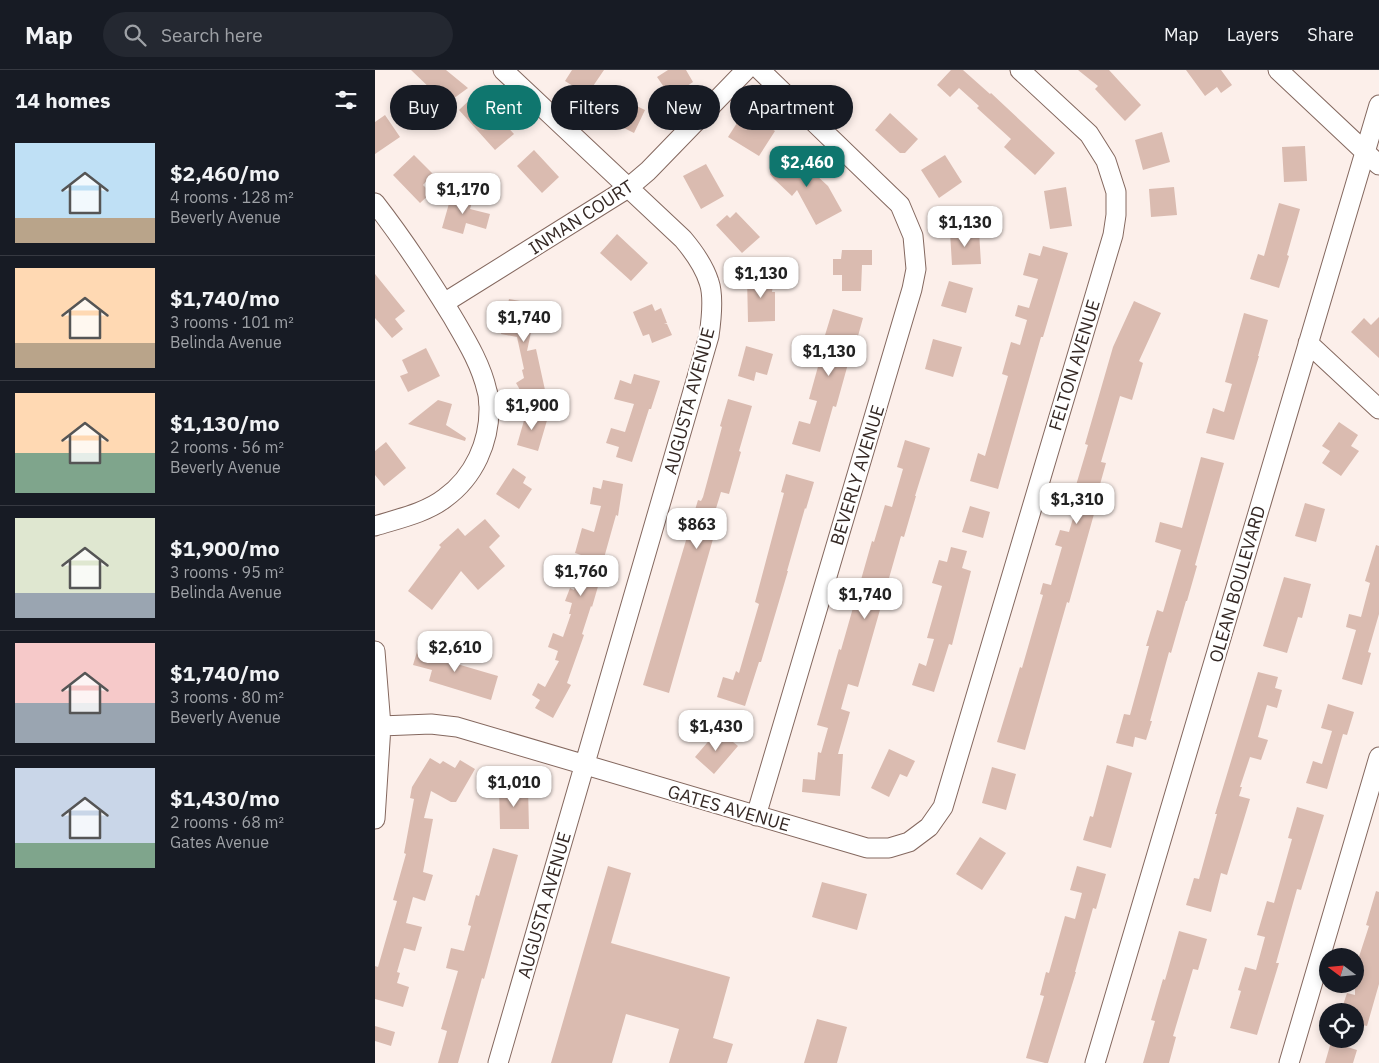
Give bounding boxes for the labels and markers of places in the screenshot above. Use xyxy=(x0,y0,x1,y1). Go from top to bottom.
pin: $2,460 xyxy=(766,146,848,188)
pin: $1,170 xyxy=(422,172,504,215)
pin: $1,130 xyxy=(924,206,1006,248)
pin: $1,130 xyxy=(720,256,802,299)
pin: $1,740 xyxy=(483,300,565,343)
pin: $1,130 xyxy=(788,334,870,377)
pin: $1,900 xyxy=(491,388,573,431)
pin: $1,310 xyxy=(1036,482,1118,525)
pin: $863 xyxy=(667,508,727,550)
pin: $1,760 xyxy=(540,554,622,597)
pin: $1,740 xyxy=(824,578,906,620)
pin: $2,610 xyxy=(414,630,496,673)
pin: $1,430 xyxy=(675,710,757,752)
pin: $1,010 xyxy=(473,766,555,808)

